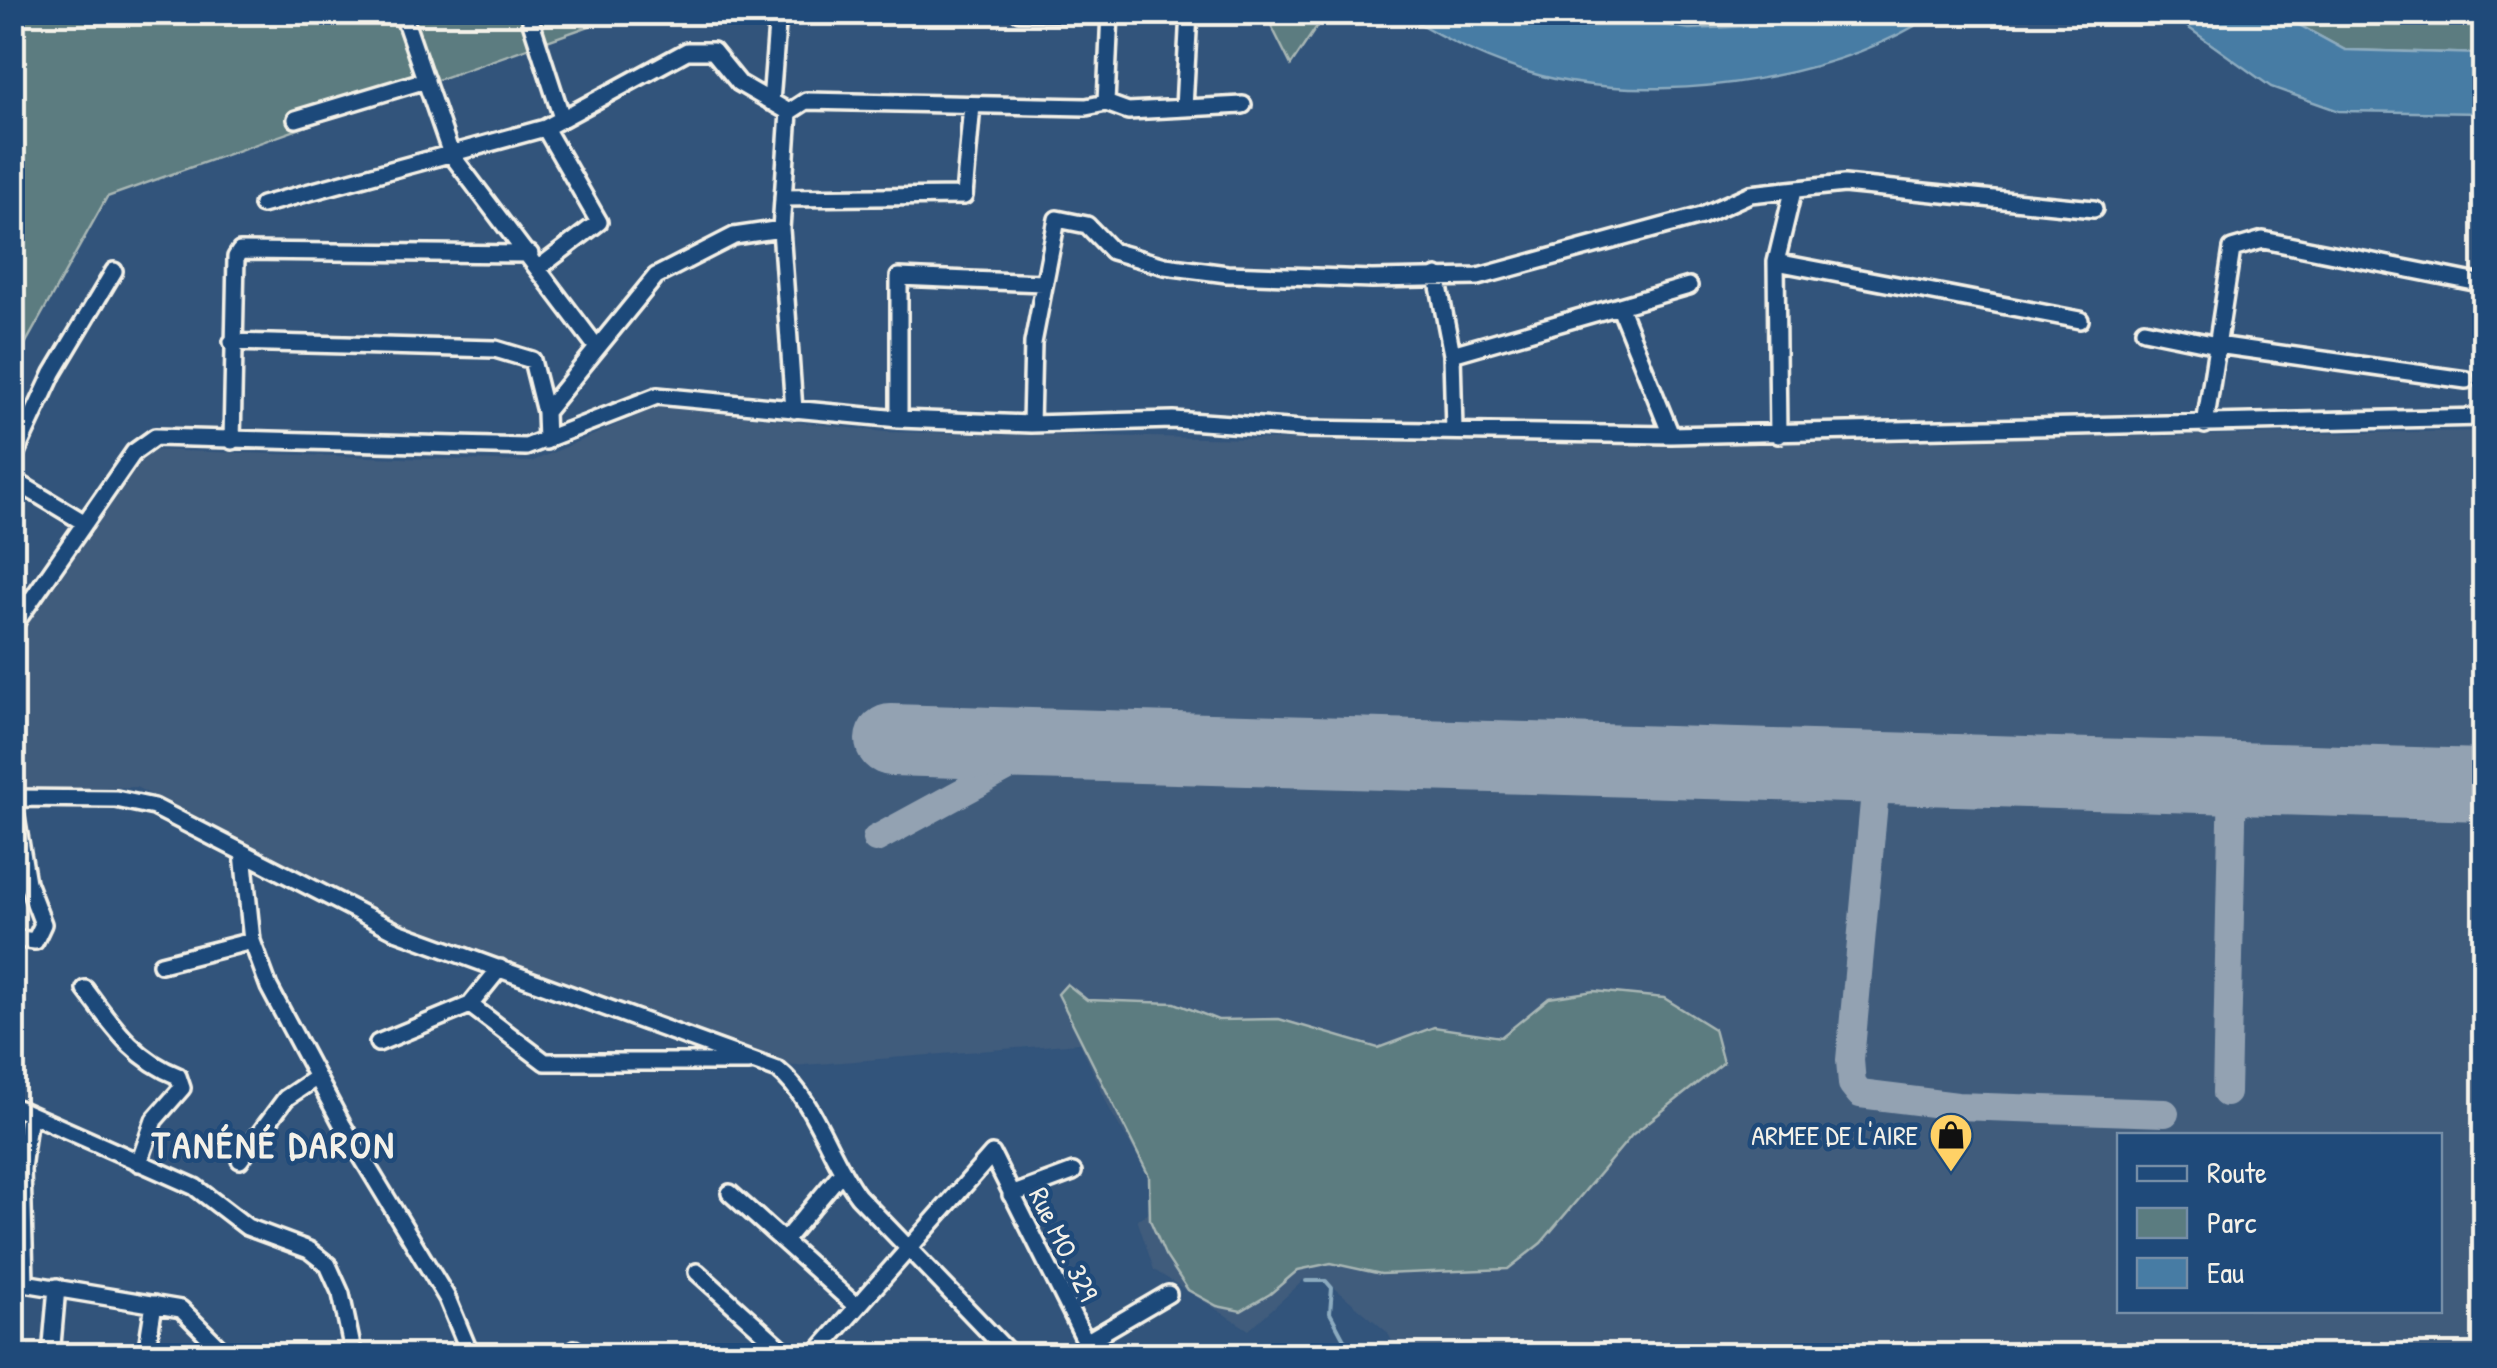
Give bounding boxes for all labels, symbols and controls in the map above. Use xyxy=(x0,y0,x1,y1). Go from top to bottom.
shop icon: ARMEE DE L'AIRE xyxy=(1928,1112,1974,1173)
place label: ARMEE DE L'AIRE xyxy=(1751,1116,1918,1154)
district label: TANÉNÉ DARON xyxy=(151,1118,396,1170)
legend xyxy=(2117,1133,2442,1313)
text: Route xyxy=(2207,1152,2267,1192)
street label: Rue MO. 329 xyxy=(1020,1181,1108,1307)
text: Parc xyxy=(2207,1202,2257,1242)
text: Eau xyxy=(2207,1252,2244,1292)

